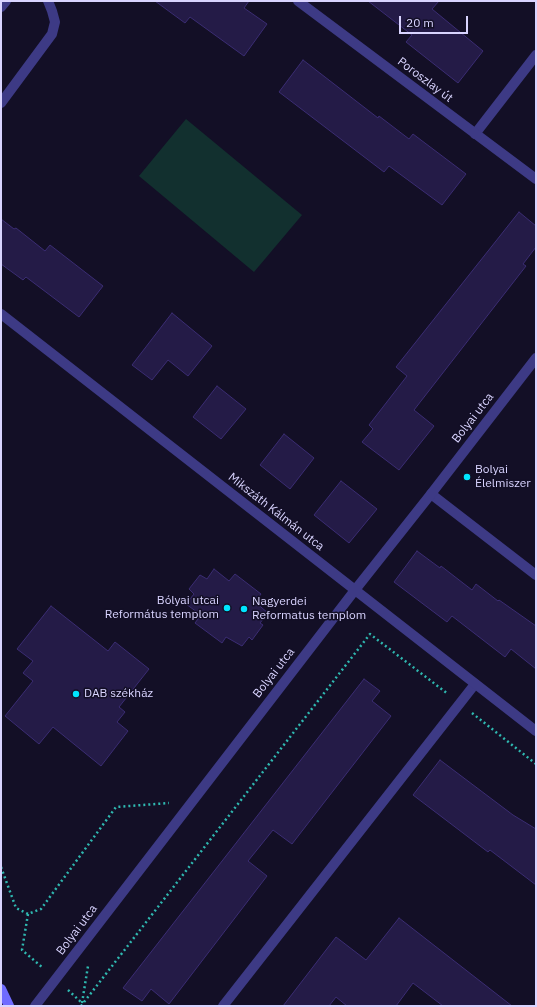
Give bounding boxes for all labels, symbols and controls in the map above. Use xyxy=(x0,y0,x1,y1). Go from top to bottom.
scale bar xyxy=(401,8,470,34)
text: 20 m xyxy=(406,15,434,30)
street label: Poroszlay út xyxy=(394,55,456,105)
street label: Bolyai utca xyxy=(449,390,497,446)
place label: Bolyai Élelmiszer xyxy=(475,463,531,491)
street label: Mikszáth Kálmán utca xyxy=(225,470,327,554)
marker: Bolyai Élelmiszer xyxy=(462,472,472,482)
place label: Bólyai utcai Református templom xyxy=(105,594,219,622)
place label: Nagyerdei Reformatus templom xyxy=(252,595,366,623)
marker: Bólyai utcai Református templom xyxy=(222,603,232,613)
marker: Nagyerdei Reformatus templom xyxy=(239,604,249,614)
street label: Bolyai utca xyxy=(250,645,298,701)
place label: DAB székház xyxy=(84,687,153,701)
marker: DAB székház xyxy=(71,689,81,699)
street label: Bolyai utca xyxy=(53,902,101,958)

